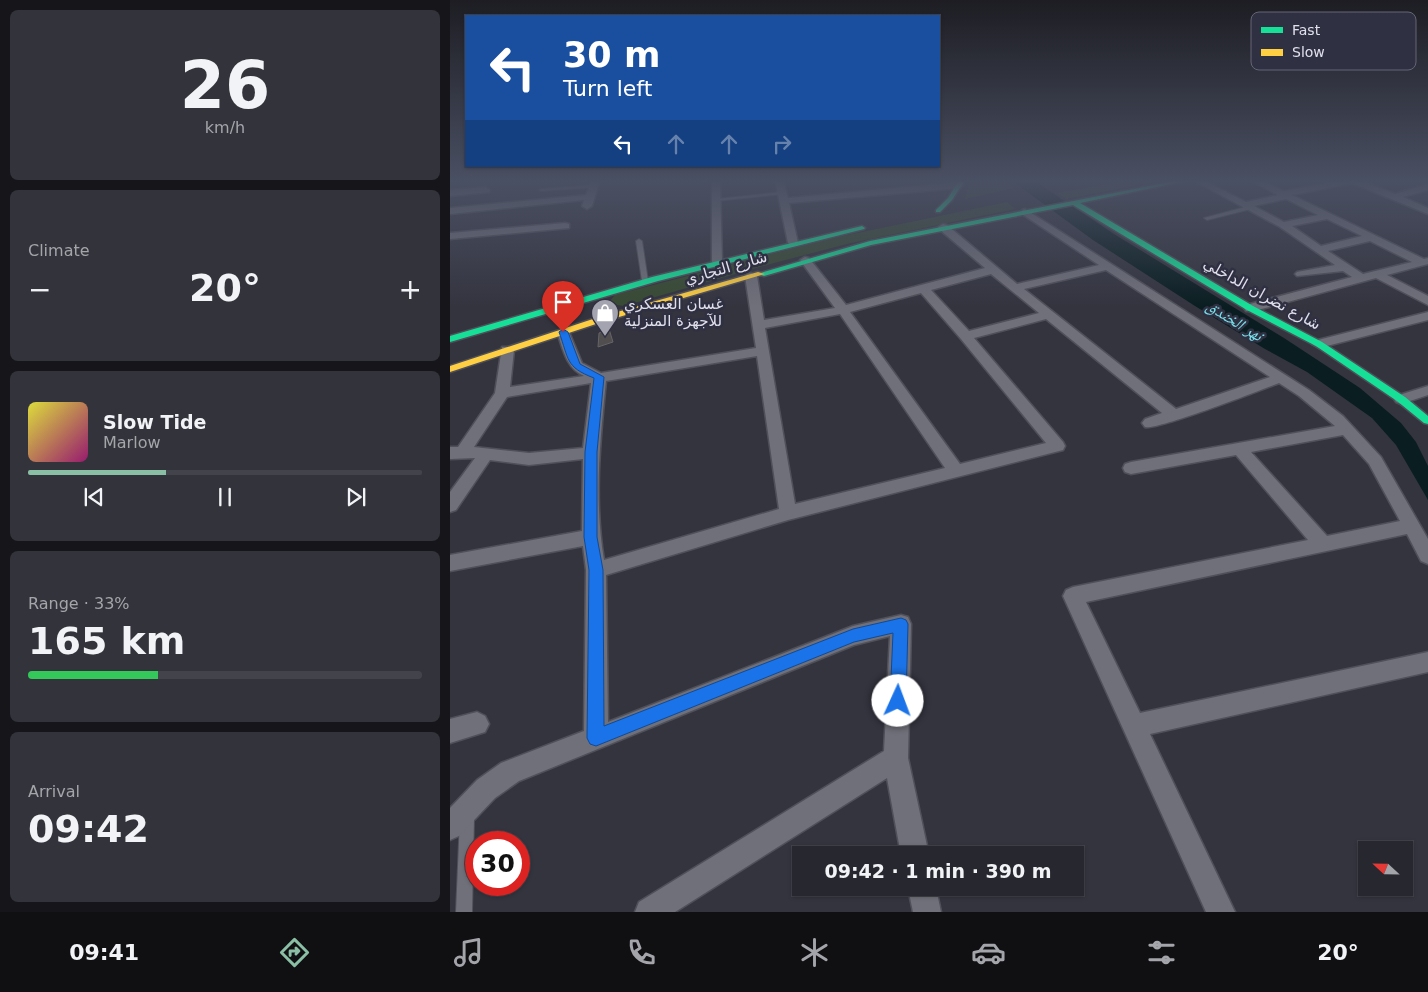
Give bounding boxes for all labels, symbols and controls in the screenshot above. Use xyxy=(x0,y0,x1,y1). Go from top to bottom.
legend xyxy=(1251,12,1416,70)
text: Fast xyxy=(1292,22,1321,38)
icon: left xyxy=(480,35,545,100)
text: 30 m xyxy=(563,35,660,75)
text: Slow xyxy=(1292,44,1325,60)
text: 26 xyxy=(180,48,270,123)
text: Turn left xyxy=(563,76,652,101)
text: km/h xyxy=(205,118,245,137)
icon: left xyxy=(609,130,637,158)
icon: ahead xyxy=(662,130,690,158)
icon: ahead xyxy=(715,130,743,158)
icon: right xyxy=(768,130,796,158)
text: Climate xyxy=(28,241,90,260)
street label: شارع التجاري xyxy=(683,248,769,289)
street label: شارع نضران الداخلي xyxy=(1200,254,1324,335)
text: 20° xyxy=(189,266,261,310)
text: − xyxy=(28,273,51,306)
text: + xyxy=(399,273,422,306)
pin xyxy=(542,281,584,332)
icon: arrive xyxy=(549,288,577,316)
place label: غسان العسكري للآجهزة المنزلية xyxy=(624,295,723,330)
water label: نهر الخندق xyxy=(1203,296,1269,347)
shop icon: غسان العسكري للآجهزة المنزلية xyxy=(590,298,620,337)
text: Slow Tide xyxy=(103,411,206,433)
text: Marlow xyxy=(103,433,161,452)
icon: previous xyxy=(80,483,108,511)
icon: pause xyxy=(211,483,239,511)
icon: next xyxy=(342,483,370,511)
text: Range · 33% xyxy=(28,594,130,613)
text: 165 km xyxy=(28,619,185,663)
position arrow xyxy=(871,674,923,726)
text: Arrival xyxy=(28,782,80,801)
text: 09:42 xyxy=(28,807,149,851)
speed limit sign: 30 xyxy=(465,831,530,896)
north arrow xyxy=(1358,841,1412,896)
map controls xyxy=(1358,841,1413,896)
text: 09:42 · 1 min · 390 m xyxy=(824,860,1052,882)
icon: directions xyxy=(277,935,312,970)
icon: music xyxy=(451,935,486,970)
icon: phone xyxy=(624,935,659,970)
icon: climate xyxy=(797,935,832,970)
icon: car xyxy=(971,935,1006,970)
icon: filters xyxy=(1144,935,1179,970)
text: 09:41 xyxy=(69,940,139,965)
text: 20° xyxy=(1317,940,1359,965)

